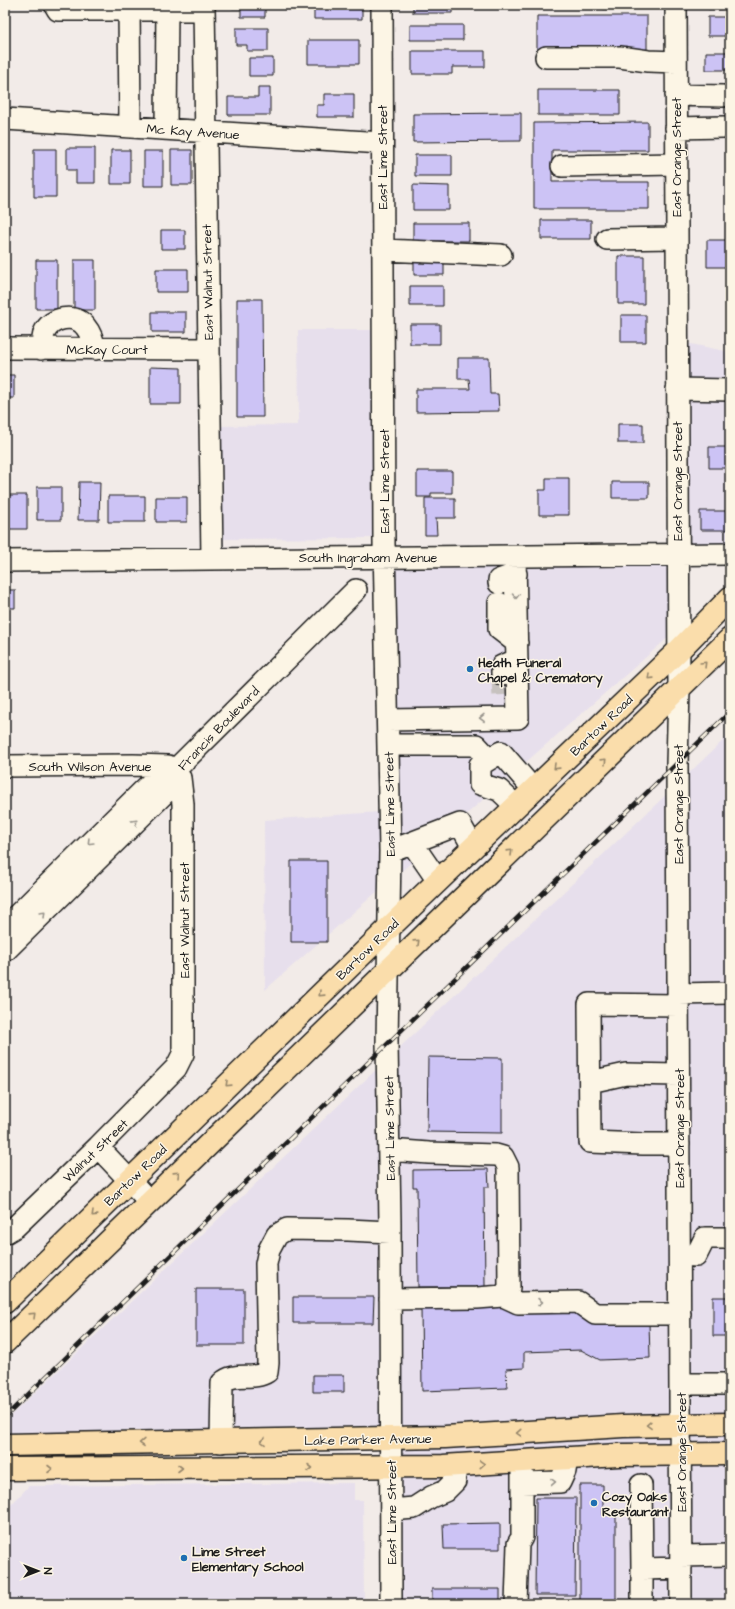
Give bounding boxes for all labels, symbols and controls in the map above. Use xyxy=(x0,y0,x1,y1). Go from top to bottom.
street label: East Orange Street xyxy=(668,97,687,217)
street label: East Lime Street xyxy=(374,104,392,209)
street label: Mc Kay Avenue xyxy=(146,120,240,145)
street label: East Walnut Street xyxy=(198,223,218,340)
street label: McKay Court xyxy=(66,341,148,360)
street label: East Orange Street xyxy=(669,421,688,541)
street label: East Lime Street xyxy=(376,428,394,533)
street label: South Ingraham Avenue xyxy=(299,549,437,568)
one-way arrow xyxy=(512,593,520,599)
place label: Heath Funeral Chapel & Crematory xyxy=(478,654,604,688)
one-way arrow xyxy=(699,661,707,669)
marker: Heath Funeral Chapel & Crematory xyxy=(465,664,475,674)
one-way arrow xyxy=(647,673,655,680)
street label: Francis Boulevard xyxy=(174,682,264,775)
street label: Bartow Road xyxy=(566,691,637,760)
one-way arrow xyxy=(479,714,485,722)
street label: East Orange Street xyxy=(670,744,689,864)
street label: East Lime Street xyxy=(380,751,400,856)
street label: South Wilson Avenue xyxy=(28,758,152,776)
one-way arrow xyxy=(599,759,607,766)
one-way arrow xyxy=(553,763,561,770)
one-way arrow xyxy=(130,820,138,827)
one-way arrow xyxy=(87,837,95,845)
one-way arrow xyxy=(505,849,513,856)
street label: East Walnut Street xyxy=(176,861,194,978)
one-way arrow xyxy=(38,911,46,919)
street label: Bartow Road xyxy=(332,915,403,984)
one-way arrow xyxy=(412,939,420,946)
one-way arrow xyxy=(318,989,326,997)
street label: East Orange Street xyxy=(671,1068,690,1188)
street label: East Lime Street xyxy=(380,1075,400,1180)
one-way arrow xyxy=(225,1080,233,1087)
street label: Walnut Street xyxy=(59,1114,133,1187)
street label: Bartow Road xyxy=(100,1141,171,1210)
one-way arrow xyxy=(172,1171,180,1178)
one-way arrow xyxy=(91,1209,99,1217)
one-way arrow xyxy=(537,1298,543,1306)
one-way arrow xyxy=(28,1312,36,1320)
street label: East Orange Street xyxy=(673,1392,692,1512)
one-way arrow xyxy=(646,1421,652,1430)
one-way arrow xyxy=(516,1428,522,1437)
street label: Lake Parker Avenue xyxy=(304,1430,432,1450)
one-way arrow xyxy=(260,1437,266,1445)
one-way arrow xyxy=(139,1439,145,1447)
street label: East Lime Street xyxy=(383,1459,401,1564)
one-way arrow xyxy=(479,1460,485,1469)
one-way arrow xyxy=(177,1464,183,1472)
one-way arrow xyxy=(307,1464,313,1472)
one-way arrow xyxy=(47,1465,53,1473)
one-way arrow xyxy=(550,1477,556,1486)
place label: Cozy Oaks Restaurant xyxy=(602,1488,670,1521)
marker: Cozy Oaks Restaurant xyxy=(589,1498,599,1508)
place label: Lime Street Elementary School xyxy=(192,1543,304,1577)
north arrow xyxy=(18,1551,58,1591)
marker: Lime Street Elementary School xyxy=(179,1553,189,1563)
text: N xyxy=(40,1568,55,1575)

